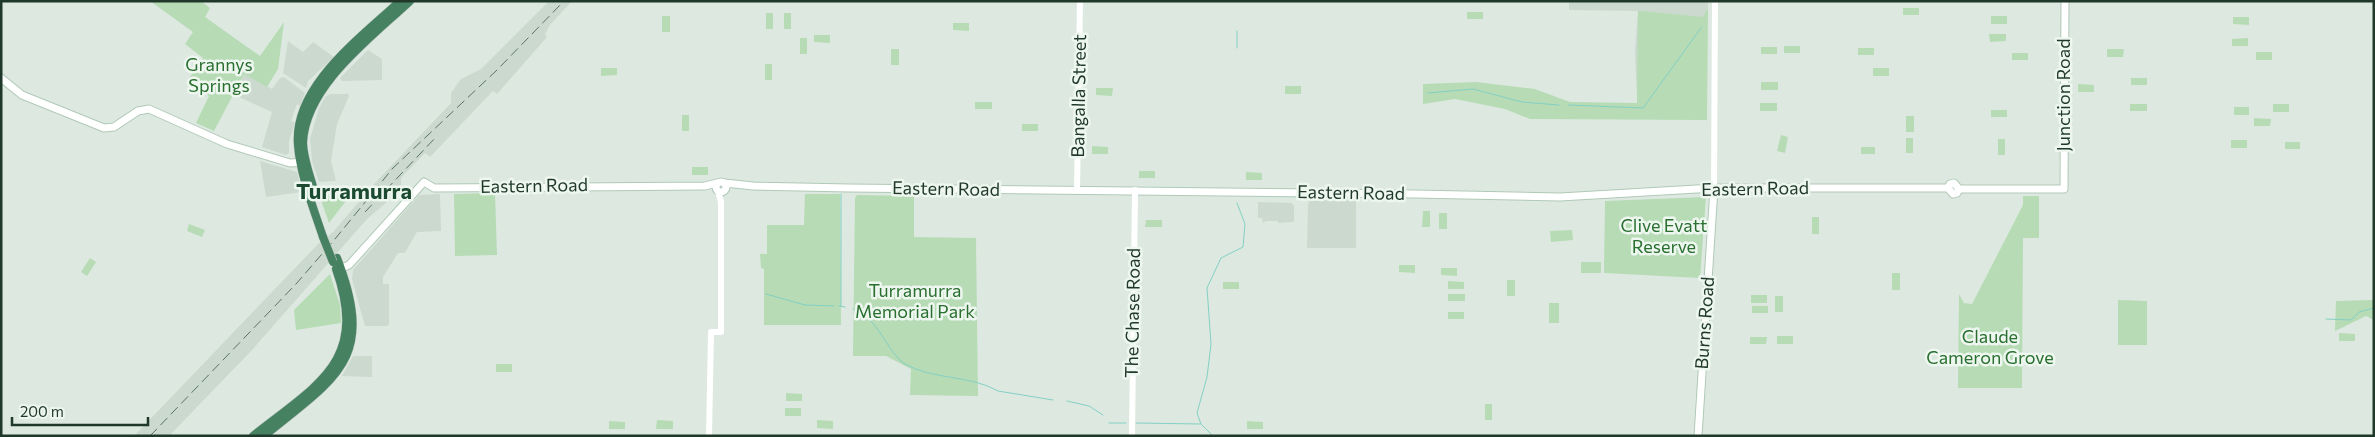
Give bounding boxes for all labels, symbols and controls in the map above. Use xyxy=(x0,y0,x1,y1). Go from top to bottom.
street label: Bangalla Street xyxy=(1066,34,1090,158)
street label: Junction Road xyxy=(2052,38,2074,152)
park label: Grannys Springs xyxy=(185,53,253,96)
street label: Eastern Road xyxy=(480,173,588,197)
street label: Eastern Road xyxy=(892,176,1000,200)
street label: Eastern Road xyxy=(1701,176,1809,200)
district label: Turramurra xyxy=(296,177,412,204)
street label: Eastern Road xyxy=(1297,180,1405,204)
park label: Clive Evatt Reserve xyxy=(1620,214,1708,257)
street label: The Chase Road xyxy=(1120,248,1144,378)
street label: Burns Road xyxy=(1690,276,1718,370)
park label: Turramurra Memorial Park xyxy=(855,279,975,322)
park label: Claude Cameron Grove xyxy=(1926,325,2054,368)
scale bar xyxy=(12,394,149,426)
text: 200 m xyxy=(20,402,64,420)

